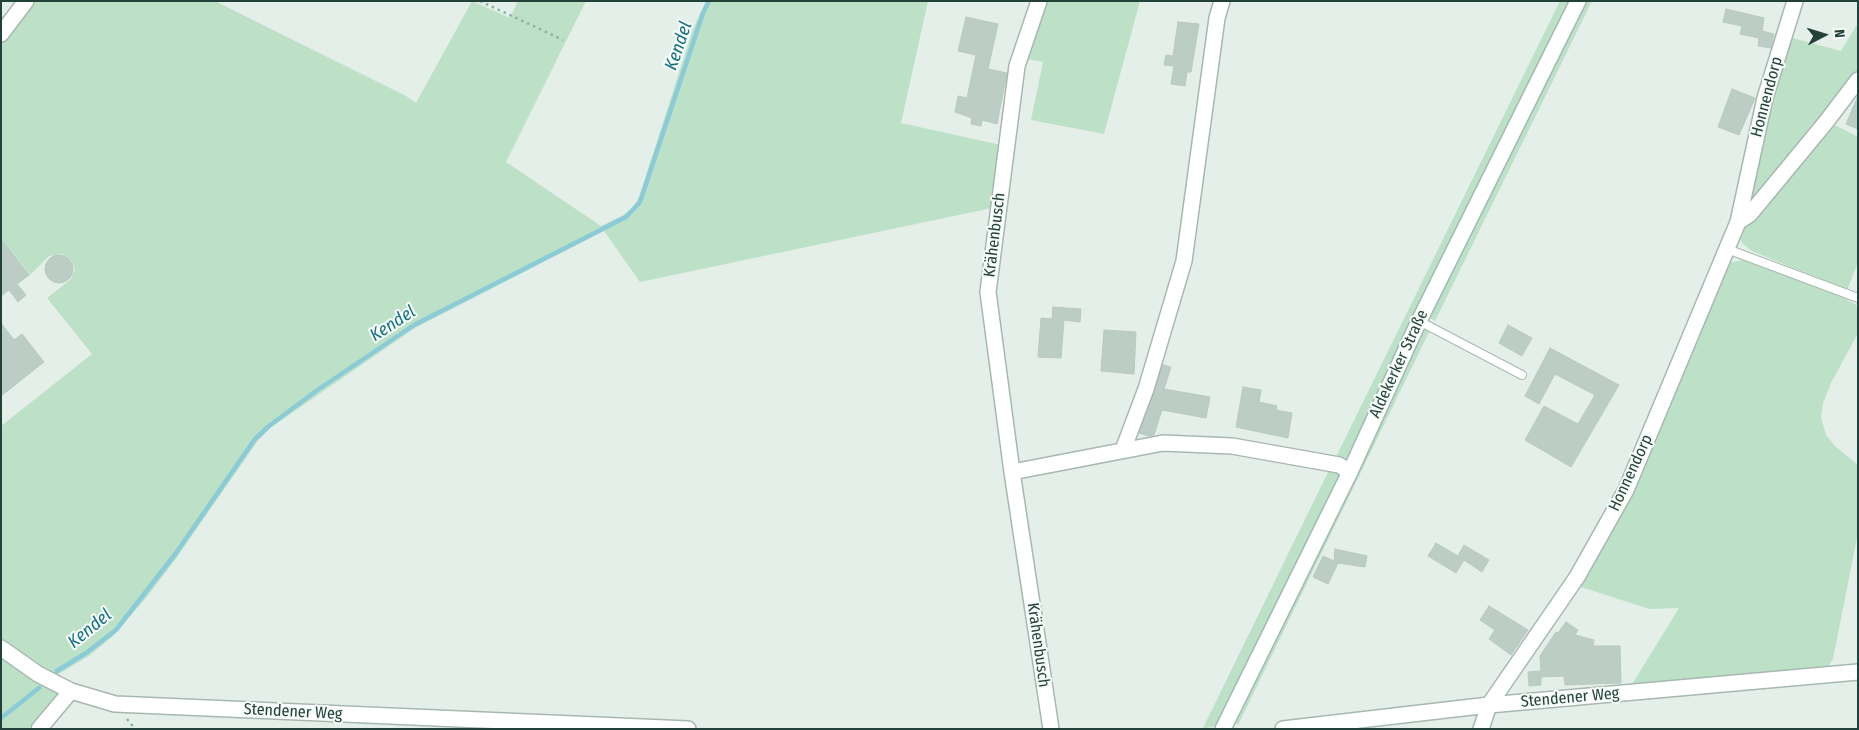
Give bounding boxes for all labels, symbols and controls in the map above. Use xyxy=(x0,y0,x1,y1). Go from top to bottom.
north arrow xyxy=(1799,10,1849,60)
water label: Kendel xyxy=(661,19,697,73)
text: N xyxy=(1831,29,1848,39)
street label: Honnendorp xyxy=(1747,55,1787,139)
street label: Krähenbusch xyxy=(980,192,1010,278)
water label: Kendel xyxy=(366,301,420,347)
street label: Aldekerker Straße xyxy=(1366,307,1432,421)
street label: Honnendorp xyxy=(1605,432,1657,514)
street label: Krähenbusch xyxy=(1023,602,1053,688)
water label: Kendel xyxy=(64,605,116,653)
street label: Stendener Weg xyxy=(1520,684,1620,712)
street label: Stendener Weg xyxy=(243,700,343,724)

